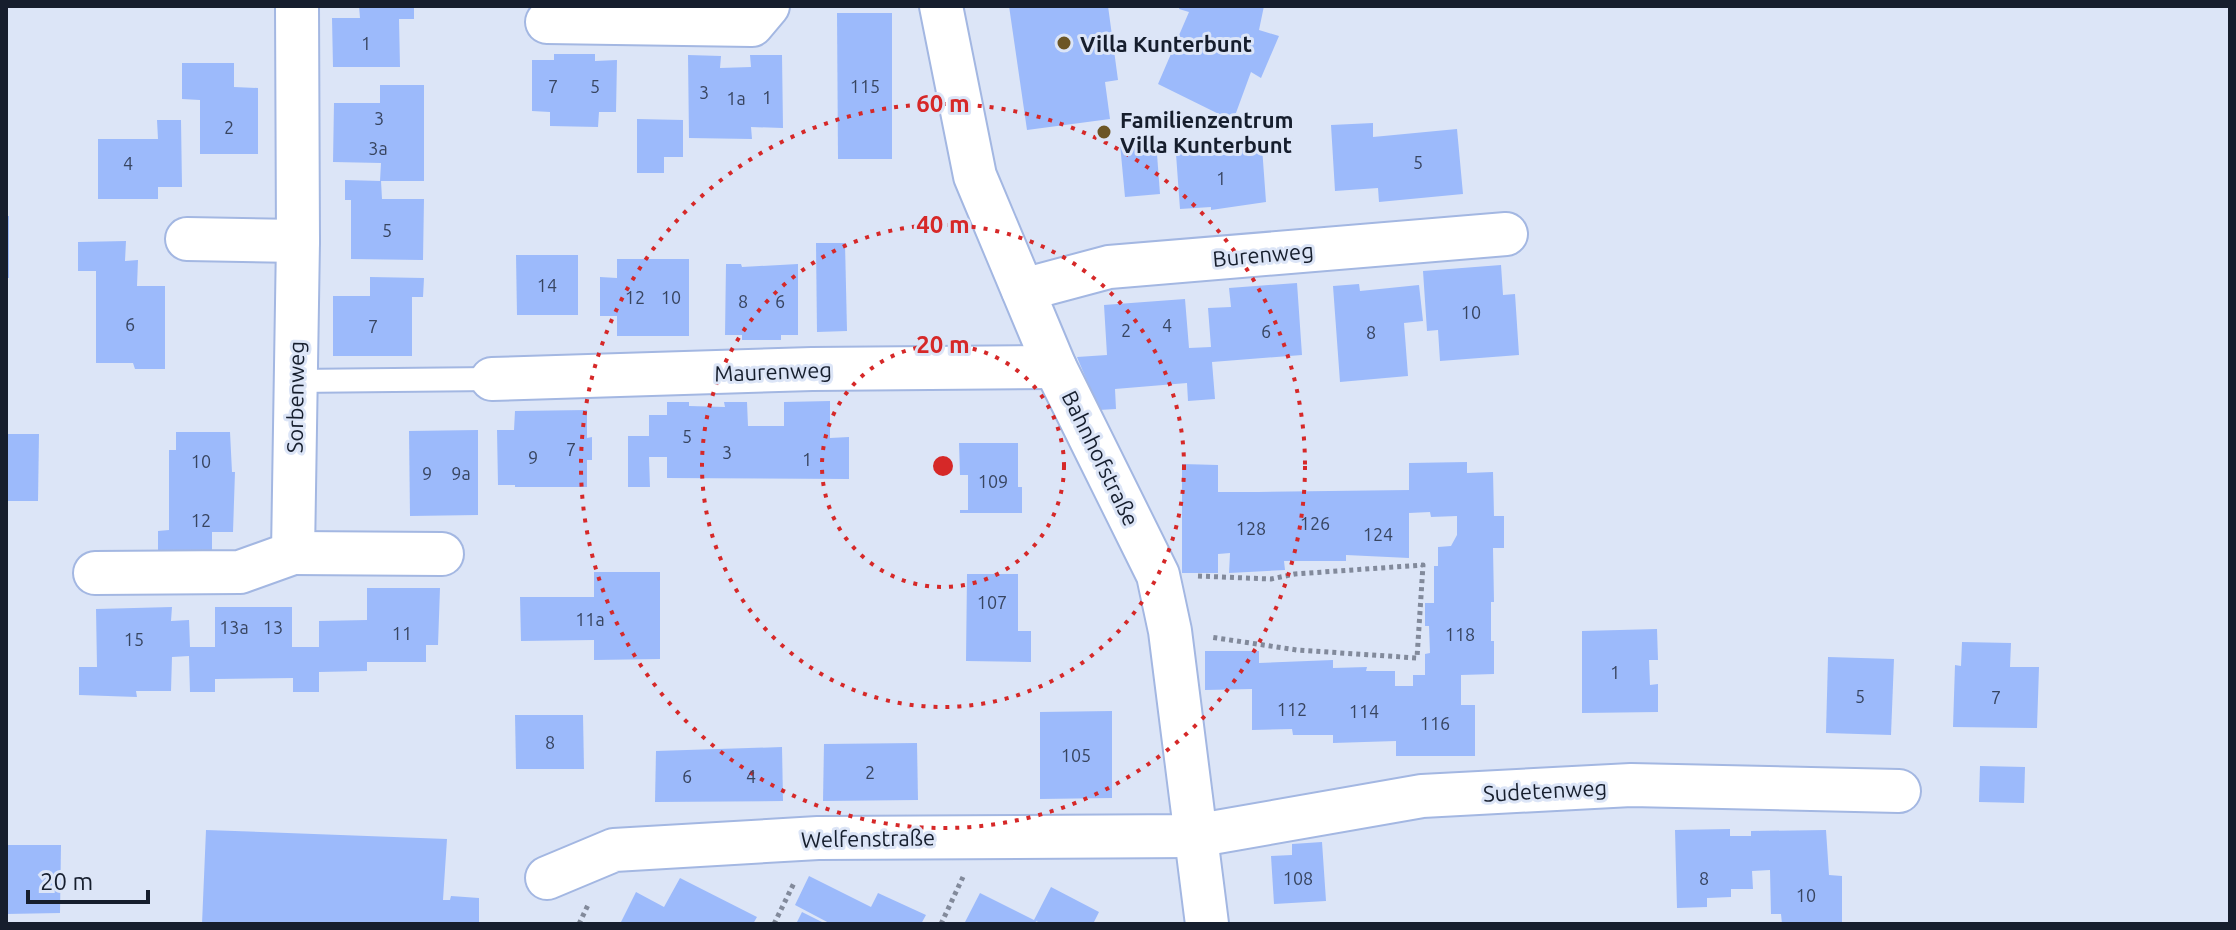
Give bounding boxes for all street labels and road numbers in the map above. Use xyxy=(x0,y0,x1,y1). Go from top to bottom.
street label: Burenweg xyxy=(1211,237,1315,271)
street label: Sorbenweg xyxy=(282,341,308,453)
street label: Maurenweg xyxy=(714,356,832,386)
street label: Bahnhofstraße xyxy=(1057,386,1145,530)
street label: Sudetenweg xyxy=(1482,774,1608,806)
street label: Welfenstraße xyxy=(801,824,935,852)

